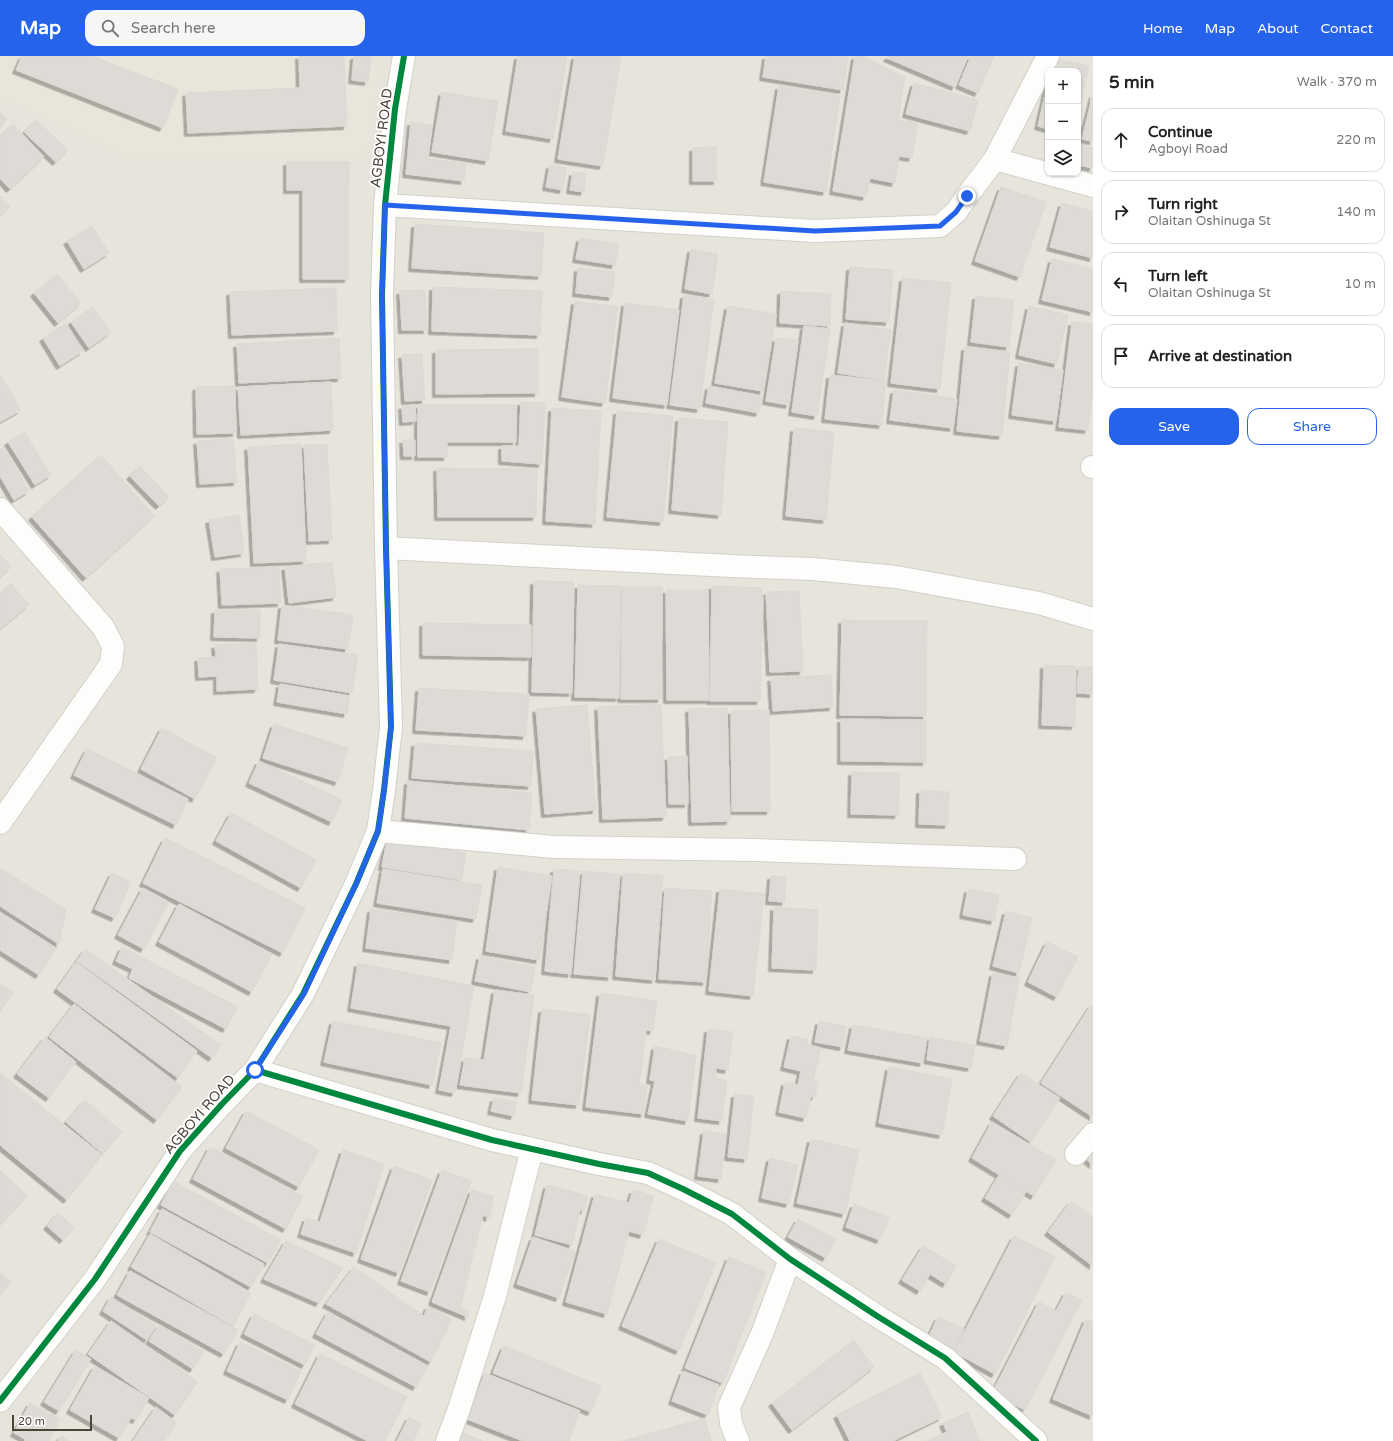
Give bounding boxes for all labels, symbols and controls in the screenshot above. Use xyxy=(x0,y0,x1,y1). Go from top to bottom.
search box xyxy=(85,10,365,46)
text: Map xyxy=(20,17,61,39)
icon: search xyxy=(99,17,121,39)
text: Search here xyxy=(131,19,215,37)
text: Home xyxy=(1143,20,1183,37)
text: Map xyxy=(1205,20,1235,37)
text: About xyxy=(1257,20,1299,37)
text: Contact xyxy=(1321,20,1373,37)
map controls xyxy=(1045,68,1081,176)
button: + xyxy=(1045,68,1081,104)
text: 5 min xyxy=(1109,72,1154,93)
text: Walk · 370 m xyxy=(1297,74,1377,90)
street label: AGBOYI ROAD xyxy=(367,87,396,189)
button: − xyxy=(1045,104,1081,140)
text: Continue xyxy=(1148,123,1212,141)
icon: ahead xyxy=(1110,129,1132,151)
text: 220 m xyxy=(1336,132,1376,148)
button: layers xyxy=(1045,140,1081,176)
text: Agboyi Road xyxy=(1148,141,1228,157)
route end xyxy=(958,187,976,205)
text: Turn right xyxy=(1148,195,1218,213)
icon: right xyxy=(1110,201,1132,223)
text: 140 m xyxy=(1336,204,1376,220)
text: Olaitan Oshinuga St xyxy=(1148,213,1271,229)
text: Turn left xyxy=(1148,267,1208,285)
icon: left xyxy=(1110,273,1132,295)
text: 10 m xyxy=(1344,276,1376,292)
text: Olaitan Oshinuga St xyxy=(1148,285,1271,301)
icon: arrive xyxy=(1110,345,1132,367)
text: Arrive at destination xyxy=(1148,347,1292,365)
button: Save xyxy=(1109,408,1239,445)
button: Share xyxy=(1247,408,1377,445)
route start xyxy=(246,1061,264,1079)
street label: AGBOYI ROAD xyxy=(160,1071,239,1158)
scale bar xyxy=(12,1413,92,1432)
text: 20 m xyxy=(18,1415,45,1428)

